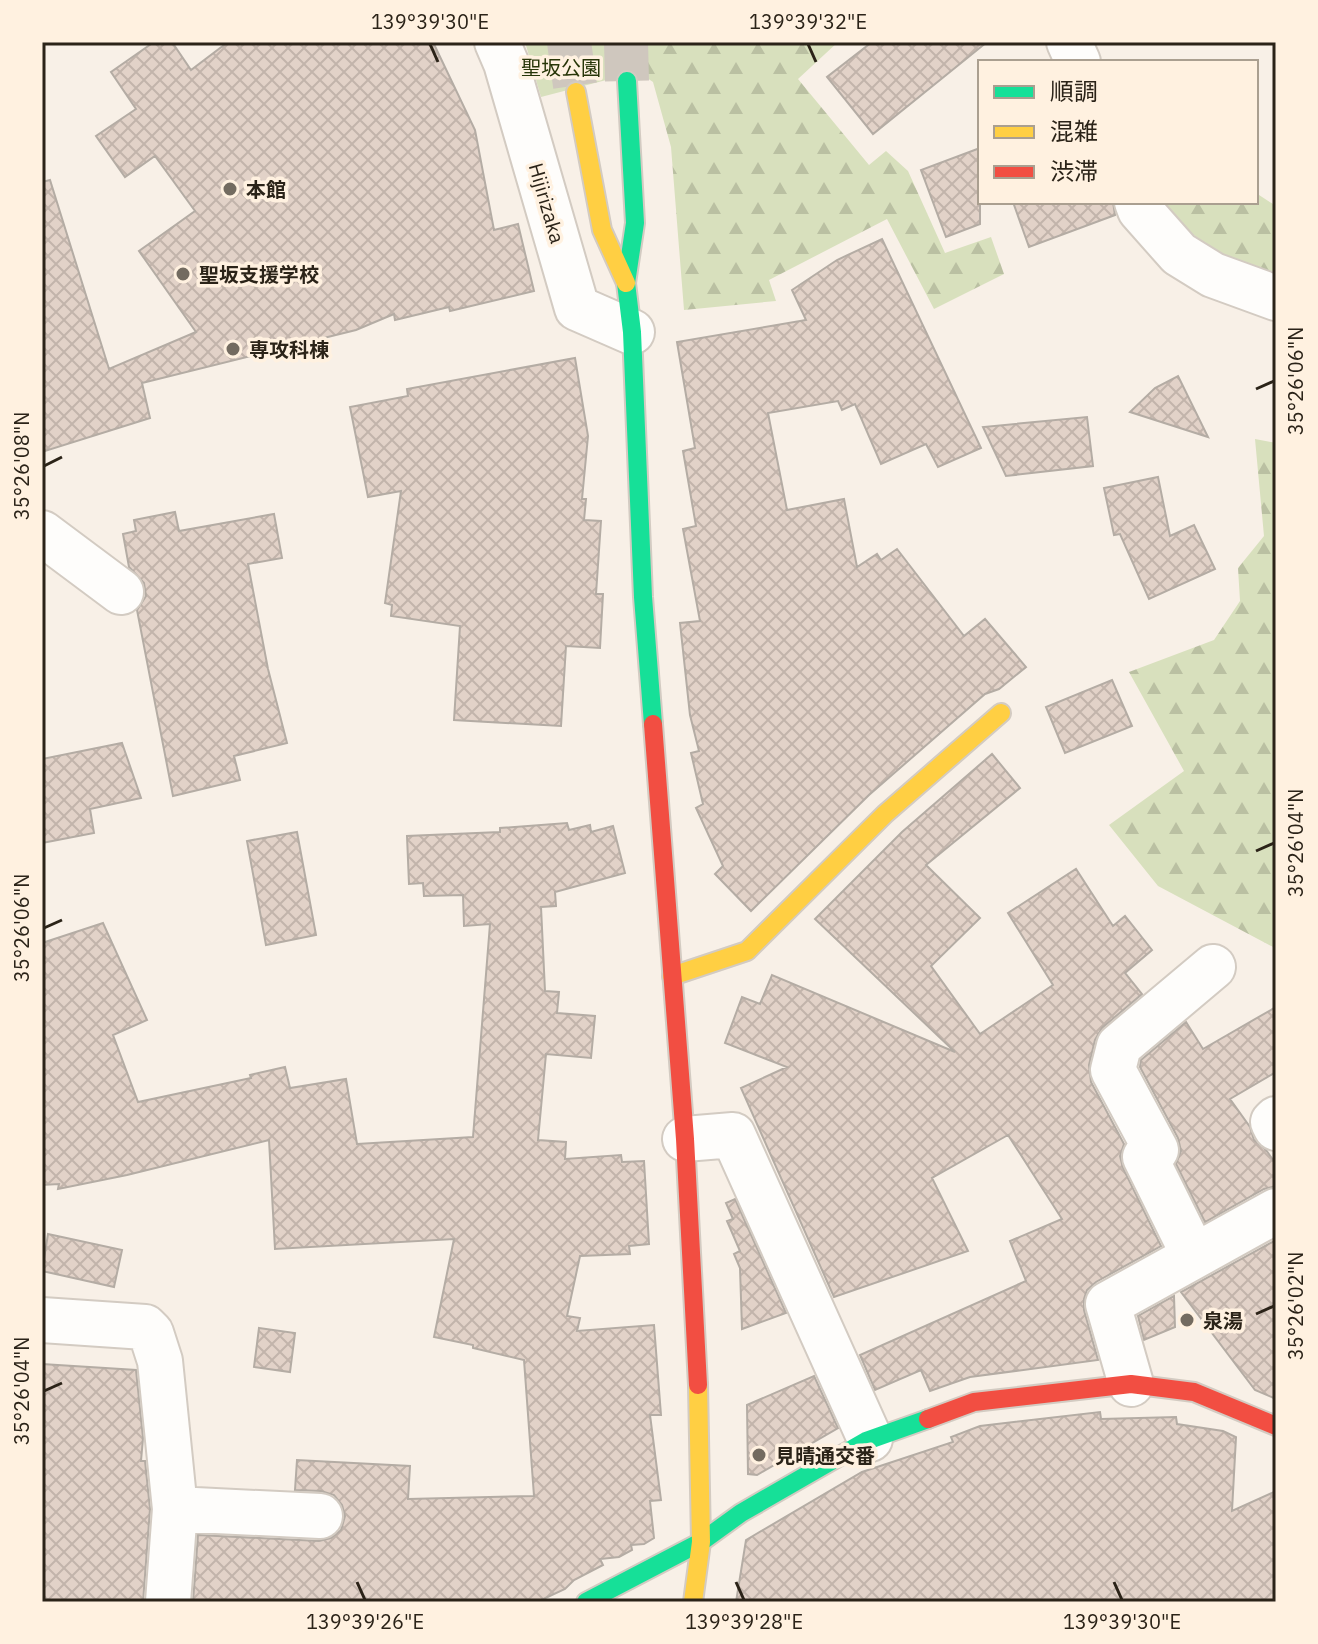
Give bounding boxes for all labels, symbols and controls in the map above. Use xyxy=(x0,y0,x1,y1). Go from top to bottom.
text: 139°39'30"E xyxy=(371,8,489,35)
text: 139°39'32"E xyxy=(749,8,867,35)
park label: 聖坂公園 xyxy=(521,54,601,81)
legend xyxy=(978,60,1258,204)
text: 順調 xyxy=(1050,75,1098,107)
text: 混雑 xyxy=(1050,115,1098,147)
text: 渋滞 xyxy=(1050,155,1098,187)
street label: Hijirizaka xyxy=(523,160,571,247)
place label: 本館 xyxy=(246,176,286,203)
marker: 本館 xyxy=(221,180,239,198)
place label: 聖坂支援学校 xyxy=(199,261,319,288)
marker: 聖坂支援学校 xyxy=(174,265,192,283)
text: 35°26'06"N xyxy=(1282,327,1309,435)
place label: 専攻科棟 xyxy=(249,336,329,363)
marker: 専攻科棟 xyxy=(224,340,242,358)
text: 35°26'08"N xyxy=(8,412,35,520)
text: 35°26'04"N xyxy=(1282,789,1309,897)
text: 35°26'06"N xyxy=(8,874,35,982)
text: 35°26'02"N xyxy=(1282,1252,1309,1360)
place label: 泉湯 xyxy=(1203,1307,1243,1334)
marker: 泉湯 xyxy=(1178,1311,1196,1329)
text: 35°26'04"N xyxy=(8,1337,35,1445)
place label: 見晴通交番 xyxy=(775,1442,875,1469)
marker: 見晴通交番 xyxy=(750,1446,768,1464)
text: 139°39'26"E xyxy=(306,1608,424,1635)
text: 139°39'28"E xyxy=(685,1608,803,1635)
text: 139°39'30"E xyxy=(1063,1608,1181,1635)

